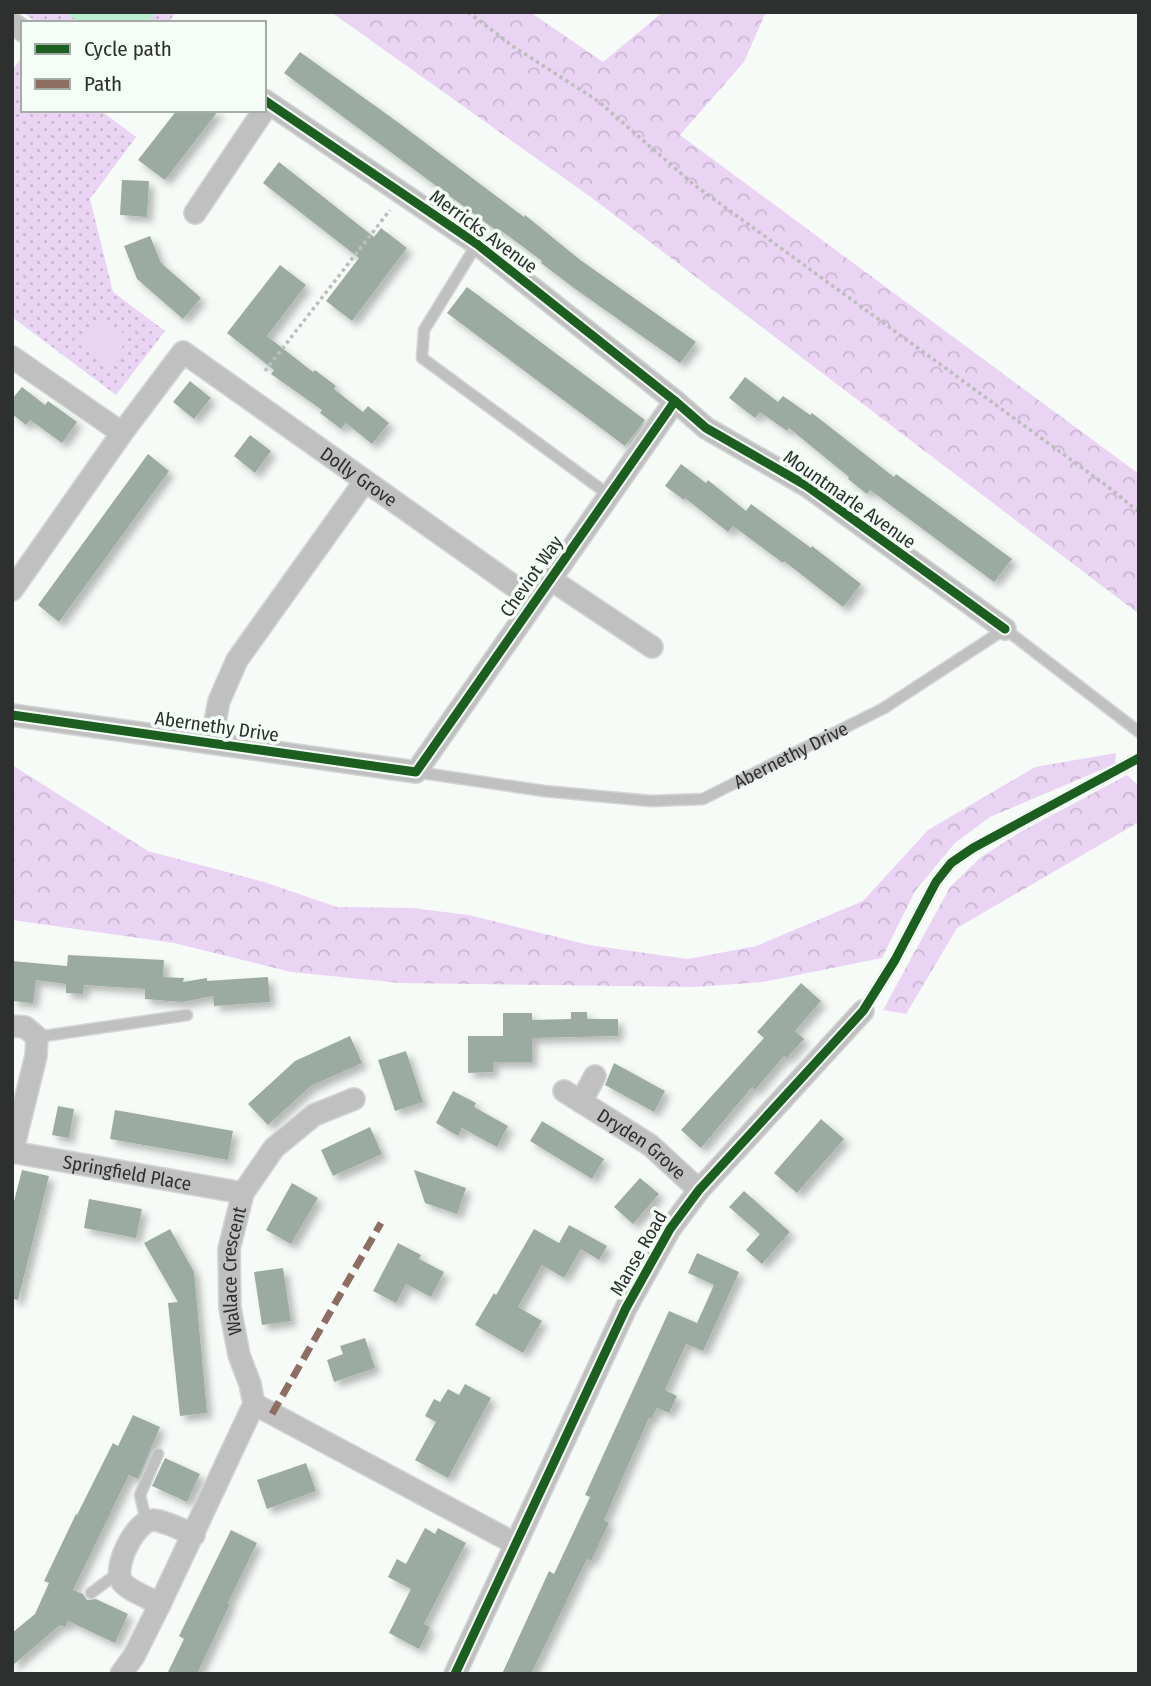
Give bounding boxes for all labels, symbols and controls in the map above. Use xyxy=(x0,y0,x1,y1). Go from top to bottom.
legend xyxy=(21,21,266,112)
text: Cycle path xyxy=(84,36,172,62)
text: Path xyxy=(84,71,122,97)
street label: Merricks Avenue xyxy=(425,185,542,278)
street label: Dolly Grove xyxy=(316,442,402,512)
street label: Mountmarle Avenue xyxy=(779,445,920,554)
street label: Cheviot Way xyxy=(495,531,568,621)
street label: Abernethy Drive xyxy=(154,706,280,747)
street label: Abernethy Drive xyxy=(730,717,852,794)
street label: Dryden Grove xyxy=(593,1104,690,1184)
street label: Springfield Place xyxy=(61,1150,193,1196)
street label: Wallace Crescent xyxy=(218,1203,251,1337)
street label: Manse Road xyxy=(605,1207,672,1300)

